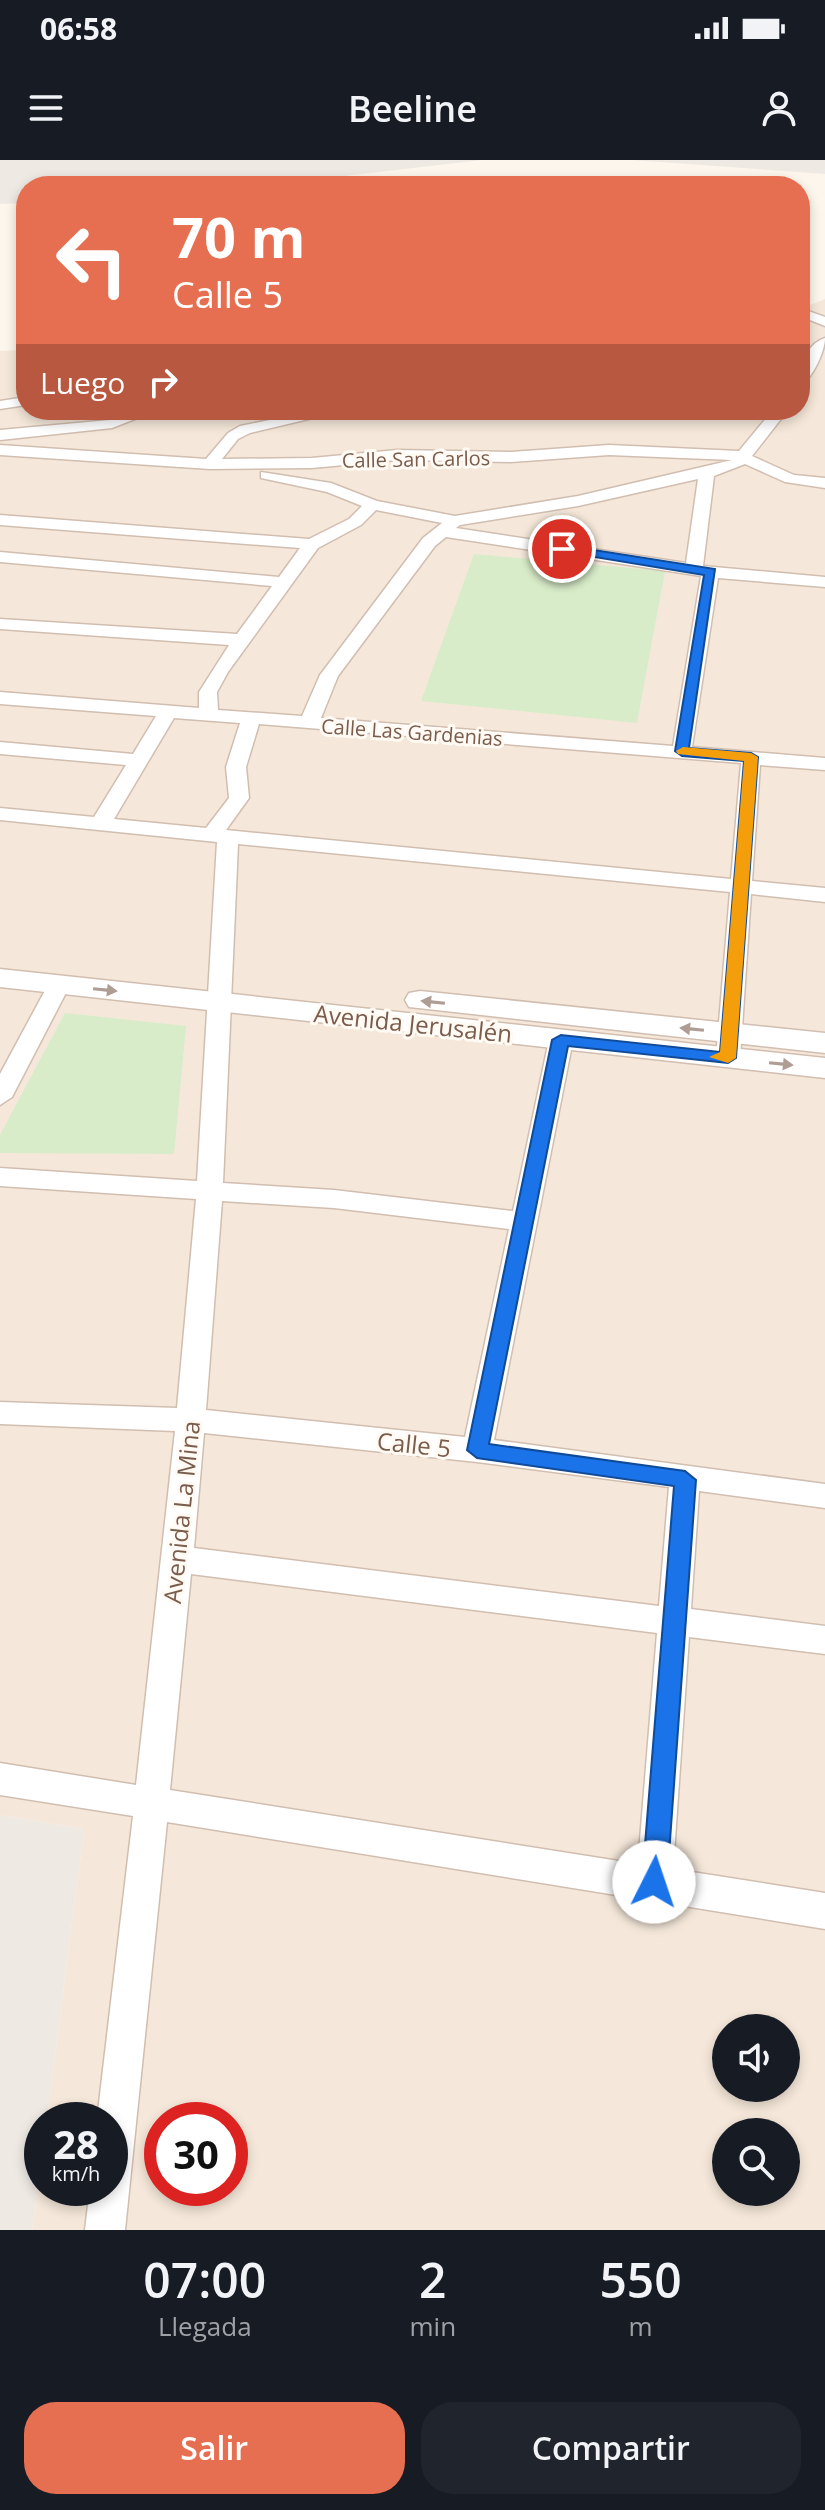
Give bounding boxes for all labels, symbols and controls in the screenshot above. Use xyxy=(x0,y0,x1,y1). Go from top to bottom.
text: 06:58 xyxy=(40,8,117,49)
text: Beeline xyxy=(348,84,477,133)
icon: menu xyxy=(24,86,68,130)
icon: person xyxy=(757,86,801,130)
text: 70 m xyxy=(172,198,306,274)
icon: left xyxy=(40,208,144,312)
text: Calle 5 xyxy=(172,270,283,319)
icon: right xyxy=(141,360,185,404)
text: Luego xyxy=(40,362,125,403)
street label: Calle San Carlos xyxy=(342,444,490,474)
pin xyxy=(528,515,596,583)
icon: arrive xyxy=(540,527,584,571)
street label: Calle Las Gardenias xyxy=(320,712,504,752)
one-way arrow xyxy=(93,983,118,996)
one-way arrow xyxy=(420,995,445,1008)
street label: Avenida Jerusalén xyxy=(312,996,514,1050)
one-way arrow xyxy=(679,1023,704,1036)
one-way arrow xyxy=(769,1057,794,1070)
street label: Avenida La Mina xyxy=(155,1419,207,1605)
street label: Calle 5 xyxy=(375,1424,453,1464)
position arrow xyxy=(612,1840,696,1924)
map controls xyxy=(712,2014,800,2206)
button: sound xyxy=(712,2014,800,2102)
speed limit sign: 30 xyxy=(144,2102,248,2206)
text: 28 xyxy=(53,2116,99,2171)
button: search xyxy=(712,2118,800,2206)
text: km/h xyxy=(52,2160,100,2187)
text: 07:00 xyxy=(143,2247,266,2312)
text: 2 xyxy=(419,2247,447,2312)
text: 550 xyxy=(599,2247,682,2312)
text: Llegada xyxy=(158,2308,252,2344)
text: min xyxy=(410,2308,456,2344)
text: m xyxy=(629,2308,653,2344)
button: Salir xyxy=(24,2402,405,2494)
button: Compartir xyxy=(421,2402,801,2494)

